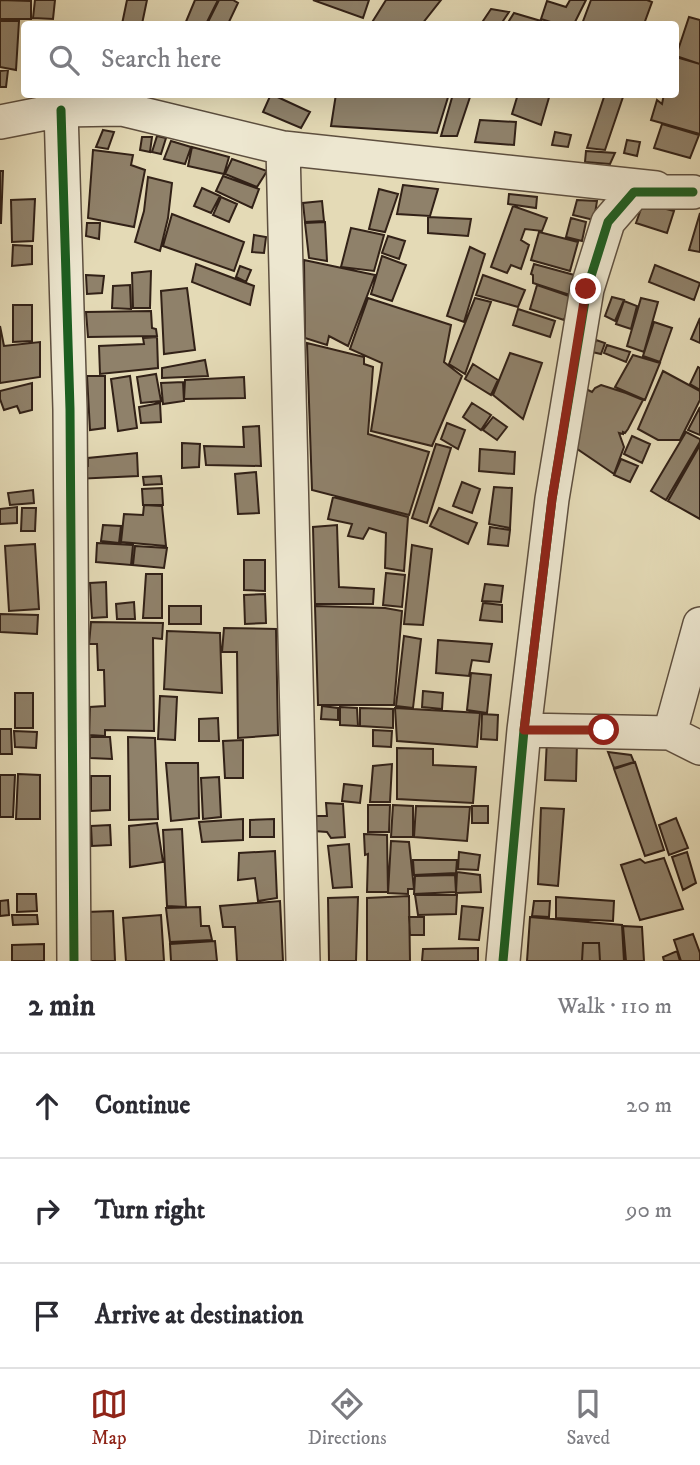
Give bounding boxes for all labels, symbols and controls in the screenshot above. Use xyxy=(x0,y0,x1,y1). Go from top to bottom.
search box xyxy=(21,21,679,98)
icon: search xyxy=(45,41,83,79)
text: Search here xyxy=(101,43,221,76)
route end xyxy=(570,273,601,304)
route start xyxy=(588,714,619,745)
text: 2 min xyxy=(28,988,95,1025)
text: Walk · 110 m xyxy=(557,992,672,1021)
icon: ahead xyxy=(28,1087,66,1125)
text: Continue xyxy=(95,1089,190,1122)
text: 20 m xyxy=(626,1091,672,1120)
icon: right xyxy=(28,1192,66,1230)
text: Turn right xyxy=(95,1194,205,1227)
text: 90 m xyxy=(626,1196,672,1225)
icon: arrive xyxy=(28,1297,66,1335)
text: Arrive at destination xyxy=(95,1299,304,1332)
tab: Map xyxy=(90,1385,128,1450)
tab: Directions xyxy=(308,1385,387,1450)
tab: Saved xyxy=(566,1385,610,1450)

